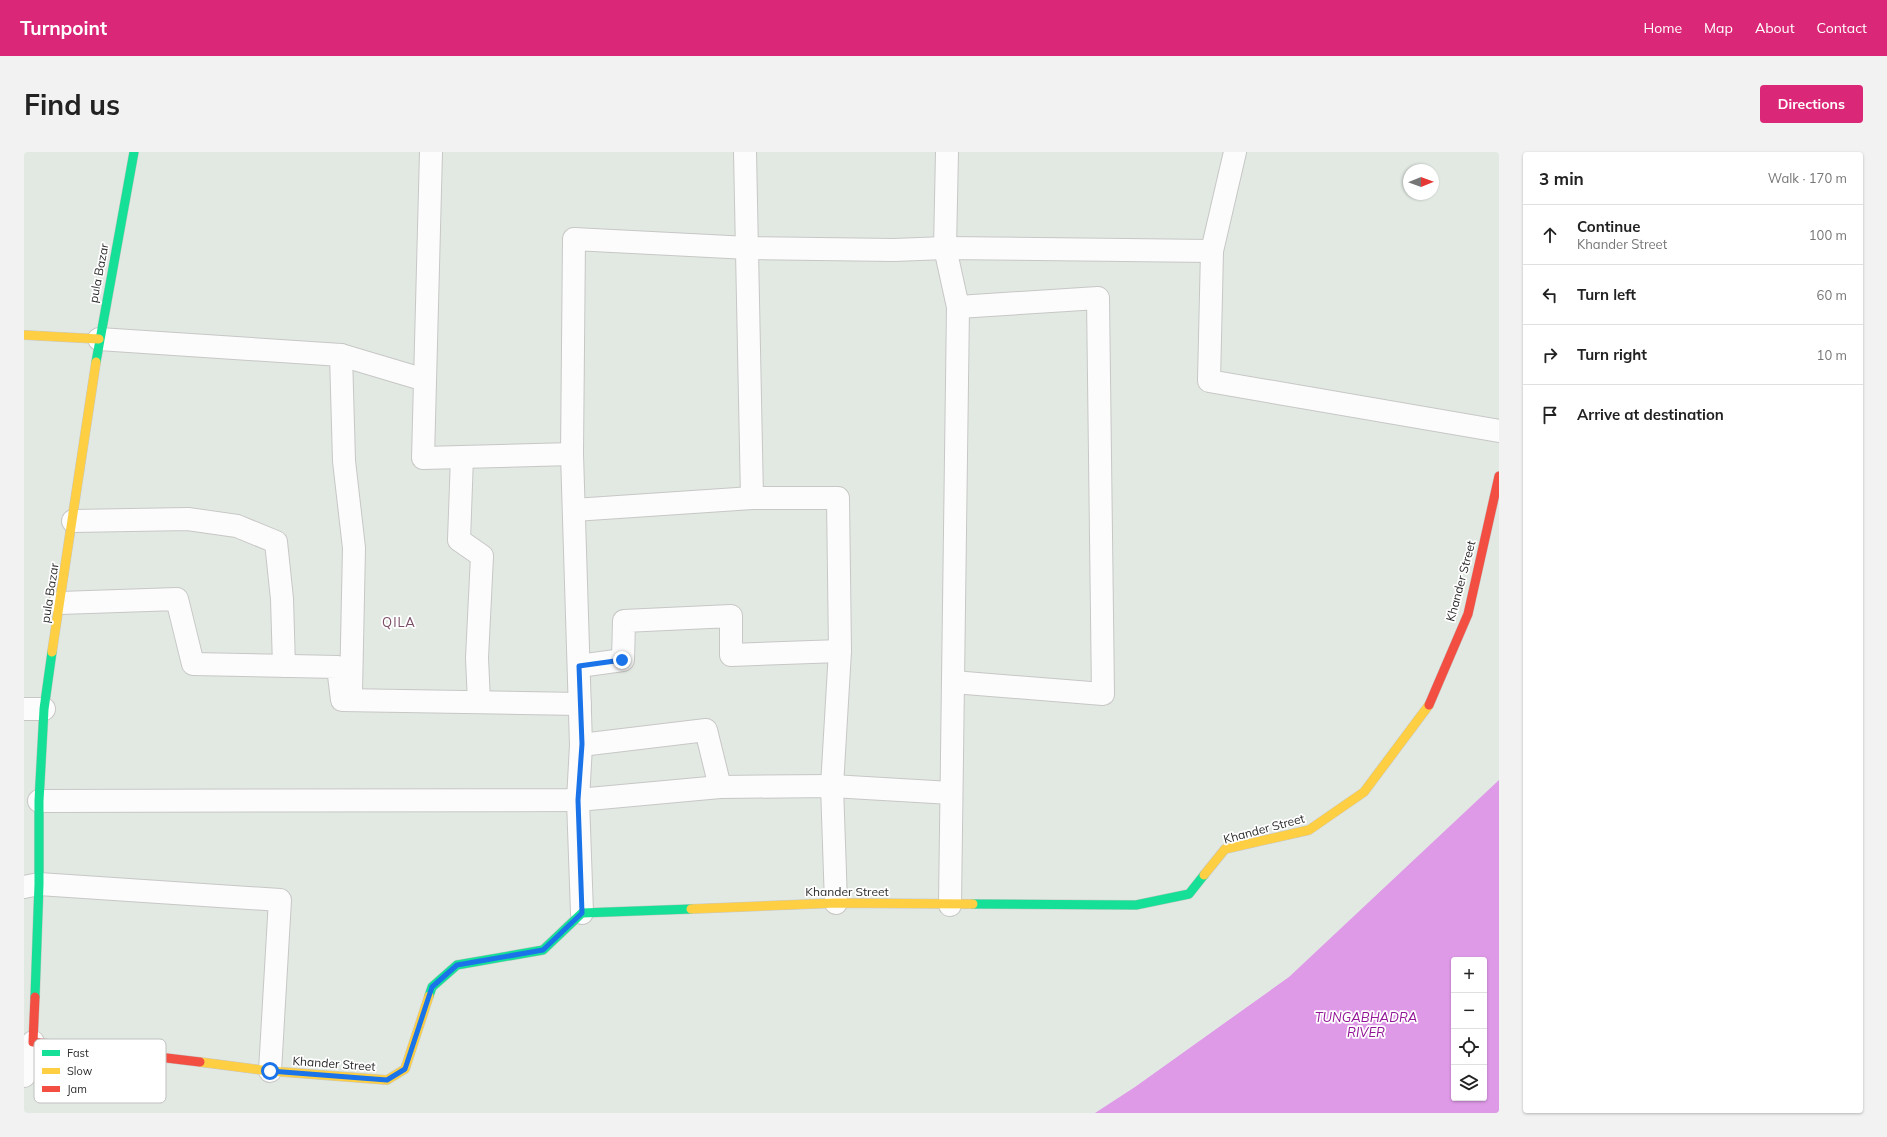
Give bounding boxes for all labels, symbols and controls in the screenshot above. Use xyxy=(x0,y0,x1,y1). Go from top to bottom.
text: Turnpoint xyxy=(20,16,107,40)
text: Home xyxy=(1643,19,1682,37)
text: Map xyxy=(1704,19,1733,37)
text: About xyxy=(1755,19,1795,37)
text: Contact xyxy=(1817,19,1867,37)
button: Directions xyxy=(1760,85,1863,123)
text: Find us xyxy=(24,87,120,122)
north arrow xyxy=(1403,164,1439,200)
text: 3 min xyxy=(1539,168,1584,189)
text: Walk · 170 m xyxy=(1768,170,1847,186)
text: Continue xyxy=(1577,217,1640,236)
icon: ahead xyxy=(1539,224,1561,246)
text: 100 m xyxy=(1809,227,1847,243)
text: Khander Street xyxy=(1577,236,1667,252)
street label: pula Bazar xyxy=(85,241,112,304)
icon: left xyxy=(1539,284,1561,306)
text: Turn left xyxy=(1577,285,1636,304)
text: 60 m xyxy=(1817,287,1847,303)
icon: right xyxy=(1539,344,1561,366)
text: Turn right xyxy=(1577,345,1647,364)
text: 10 m xyxy=(1817,347,1847,363)
icon: arrive xyxy=(1539,404,1561,426)
text: Arrive at destination xyxy=(1577,405,1724,424)
street label: Khander Street xyxy=(1442,539,1479,623)
street label: pula Bazar xyxy=(37,561,62,624)
district label: QILA xyxy=(382,614,416,630)
route end xyxy=(613,651,631,669)
street label: Khander Street xyxy=(1222,810,1306,847)
street label: Khander Street xyxy=(805,884,889,899)
map controls xyxy=(1451,957,1487,1101)
button: + xyxy=(1451,957,1487,993)
button: − xyxy=(1451,993,1487,1029)
water label: TUNGABHADRA RIVER xyxy=(1315,1009,1417,1040)
button: locate xyxy=(1451,1029,1487,1065)
legend xyxy=(34,1039,166,1103)
text: Fast xyxy=(67,1046,89,1060)
street label: Khander Street xyxy=(292,1053,376,1074)
route start xyxy=(261,1062,279,1080)
text: Slow xyxy=(67,1064,93,1078)
button: layers xyxy=(1451,1065,1487,1101)
text: Jam xyxy=(67,1082,87,1096)

